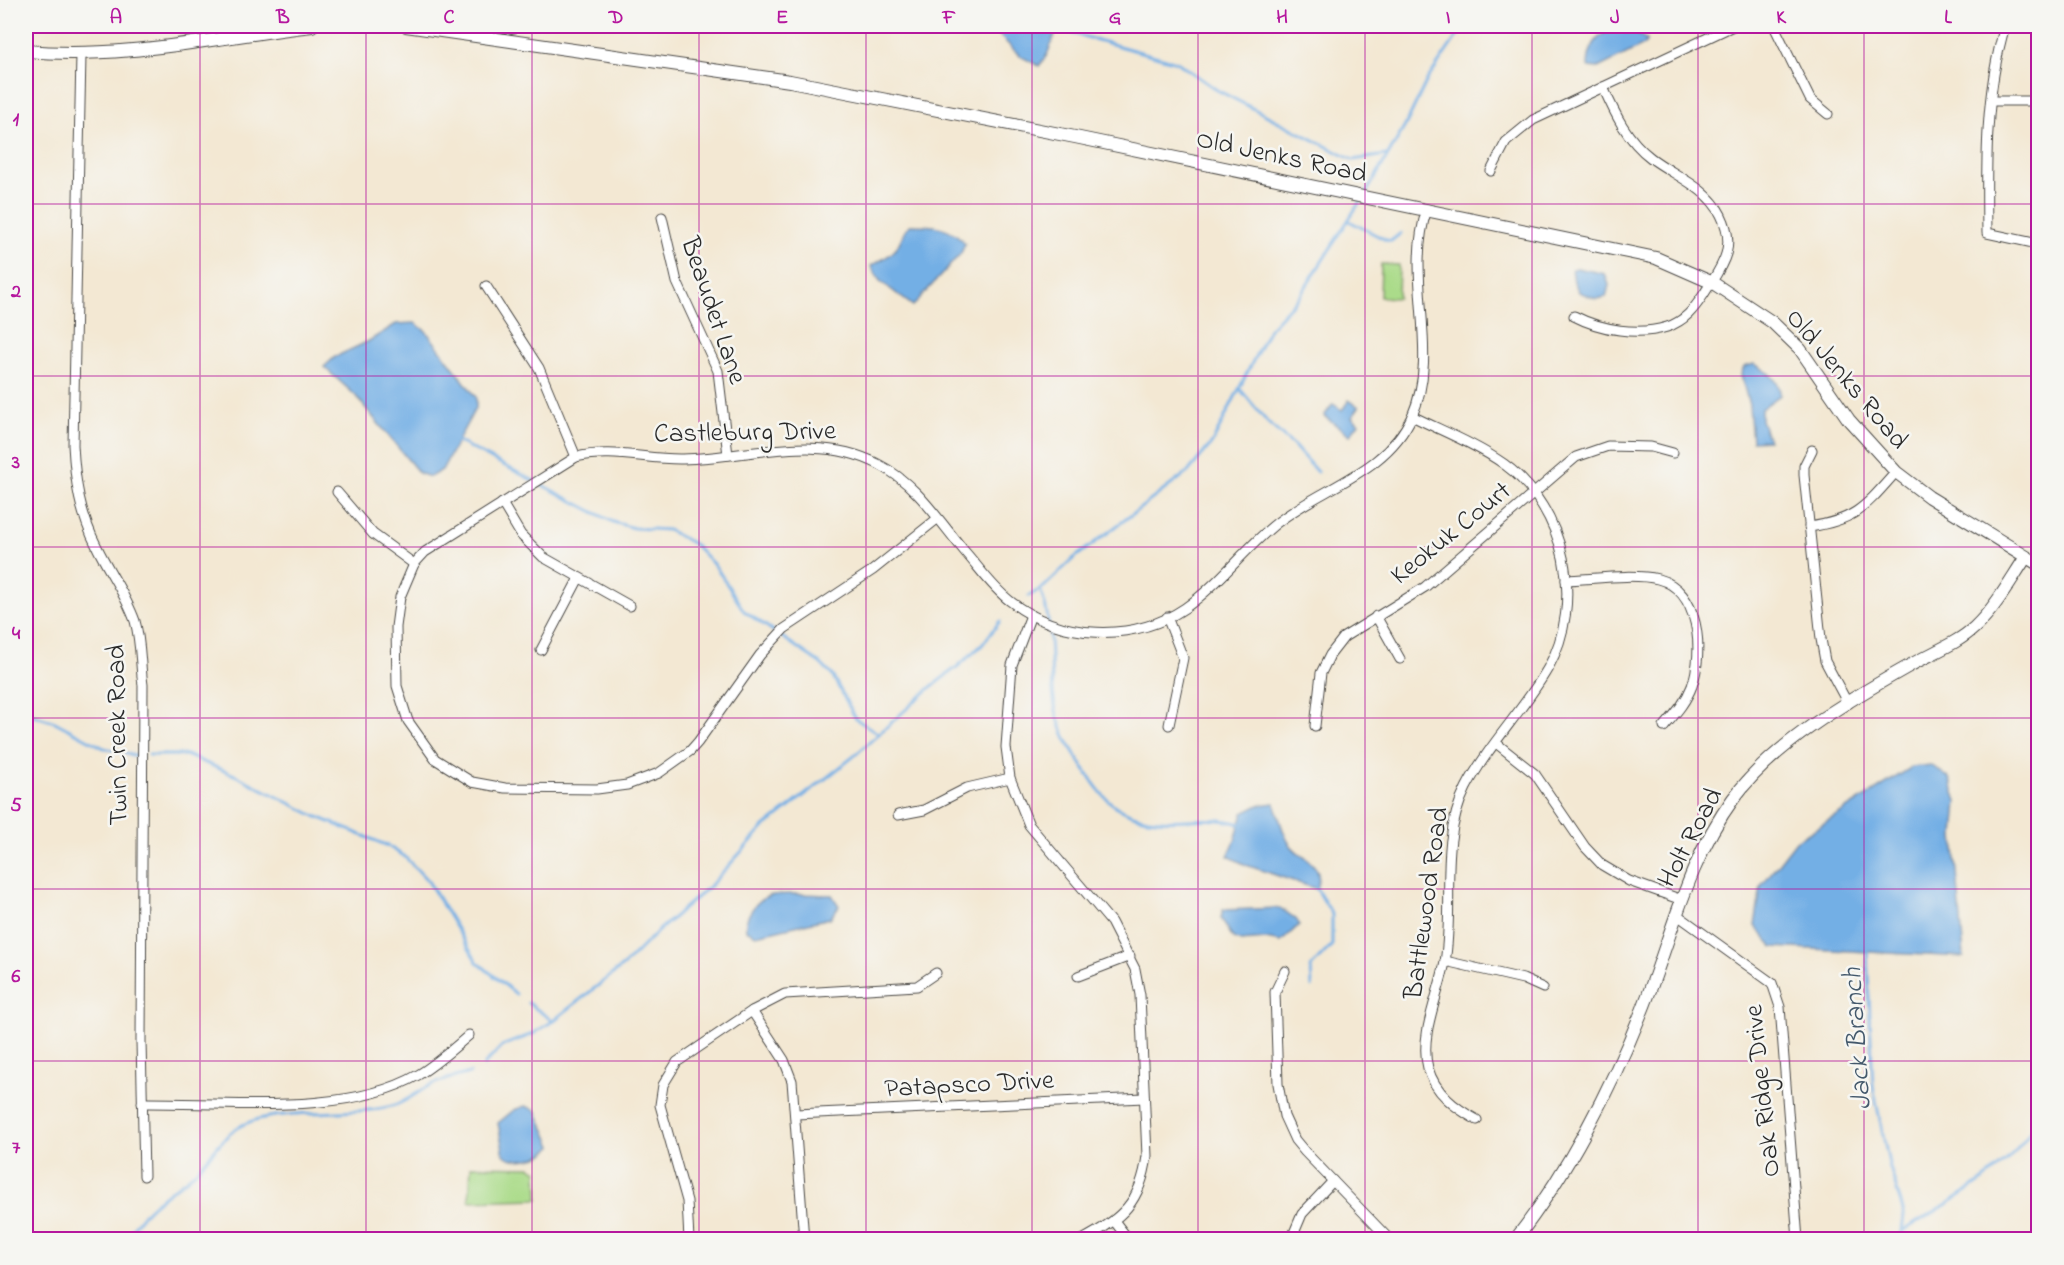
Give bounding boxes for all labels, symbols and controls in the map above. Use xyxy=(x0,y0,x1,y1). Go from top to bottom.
text: A xyxy=(110,4,122,33)
text: B xyxy=(275,4,290,33)
text: C xyxy=(444,4,455,33)
text: D xyxy=(608,4,623,33)
text: E xyxy=(776,4,788,33)
text: F xyxy=(942,4,956,33)
text: G xyxy=(1109,4,1122,33)
text: H xyxy=(1276,4,1288,33)
text: I xyxy=(1446,4,1451,33)
text: J xyxy=(1610,4,1620,33)
text: K xyxy=(1776,4,1787,33)
text: L xyxy=(1944,4,1952,33)
text: 1 xyxy=(13,106,20,135)
street label: Old Jenks Road xyxy=(1192,120,1371,195)
street label: Beaudet Lane xyxy=(669,231,756,390)
text: 2 xyxy=(10,278,21,307)
street label: Old Jenks Road xyxy=(1775,300,1917,459)
street label: Castleburg Drive xyxy=(654,412,837,455)
text: 3 xyxy=(11,449,20,478)
street label: Keokuk Court xyxy=(1383,473,1521,595)
text: 4 xyxy=(12,620,21,649)
street label: Twin Creek Road xyxy=(97,644,140,826)
street label: Holt Road xyxy=(1649,781,1734,895)
text: 5 xyxy=(10,792,22,821)
street label: Battlewood Road xyxy=(1395,805,1460,1003)
text: 6 xyxy=(12,963,21,992)
water label: Jack Branch xyxy=(1833,965,1884,1111)
street label: Oak Ridge Drive xyxy=(1735,1002,1792,1179)
street label: Patapsco Drive xyxy=(883,1062,1056,1109)
text: 7 xyxy=(12,1134,21,1163)

